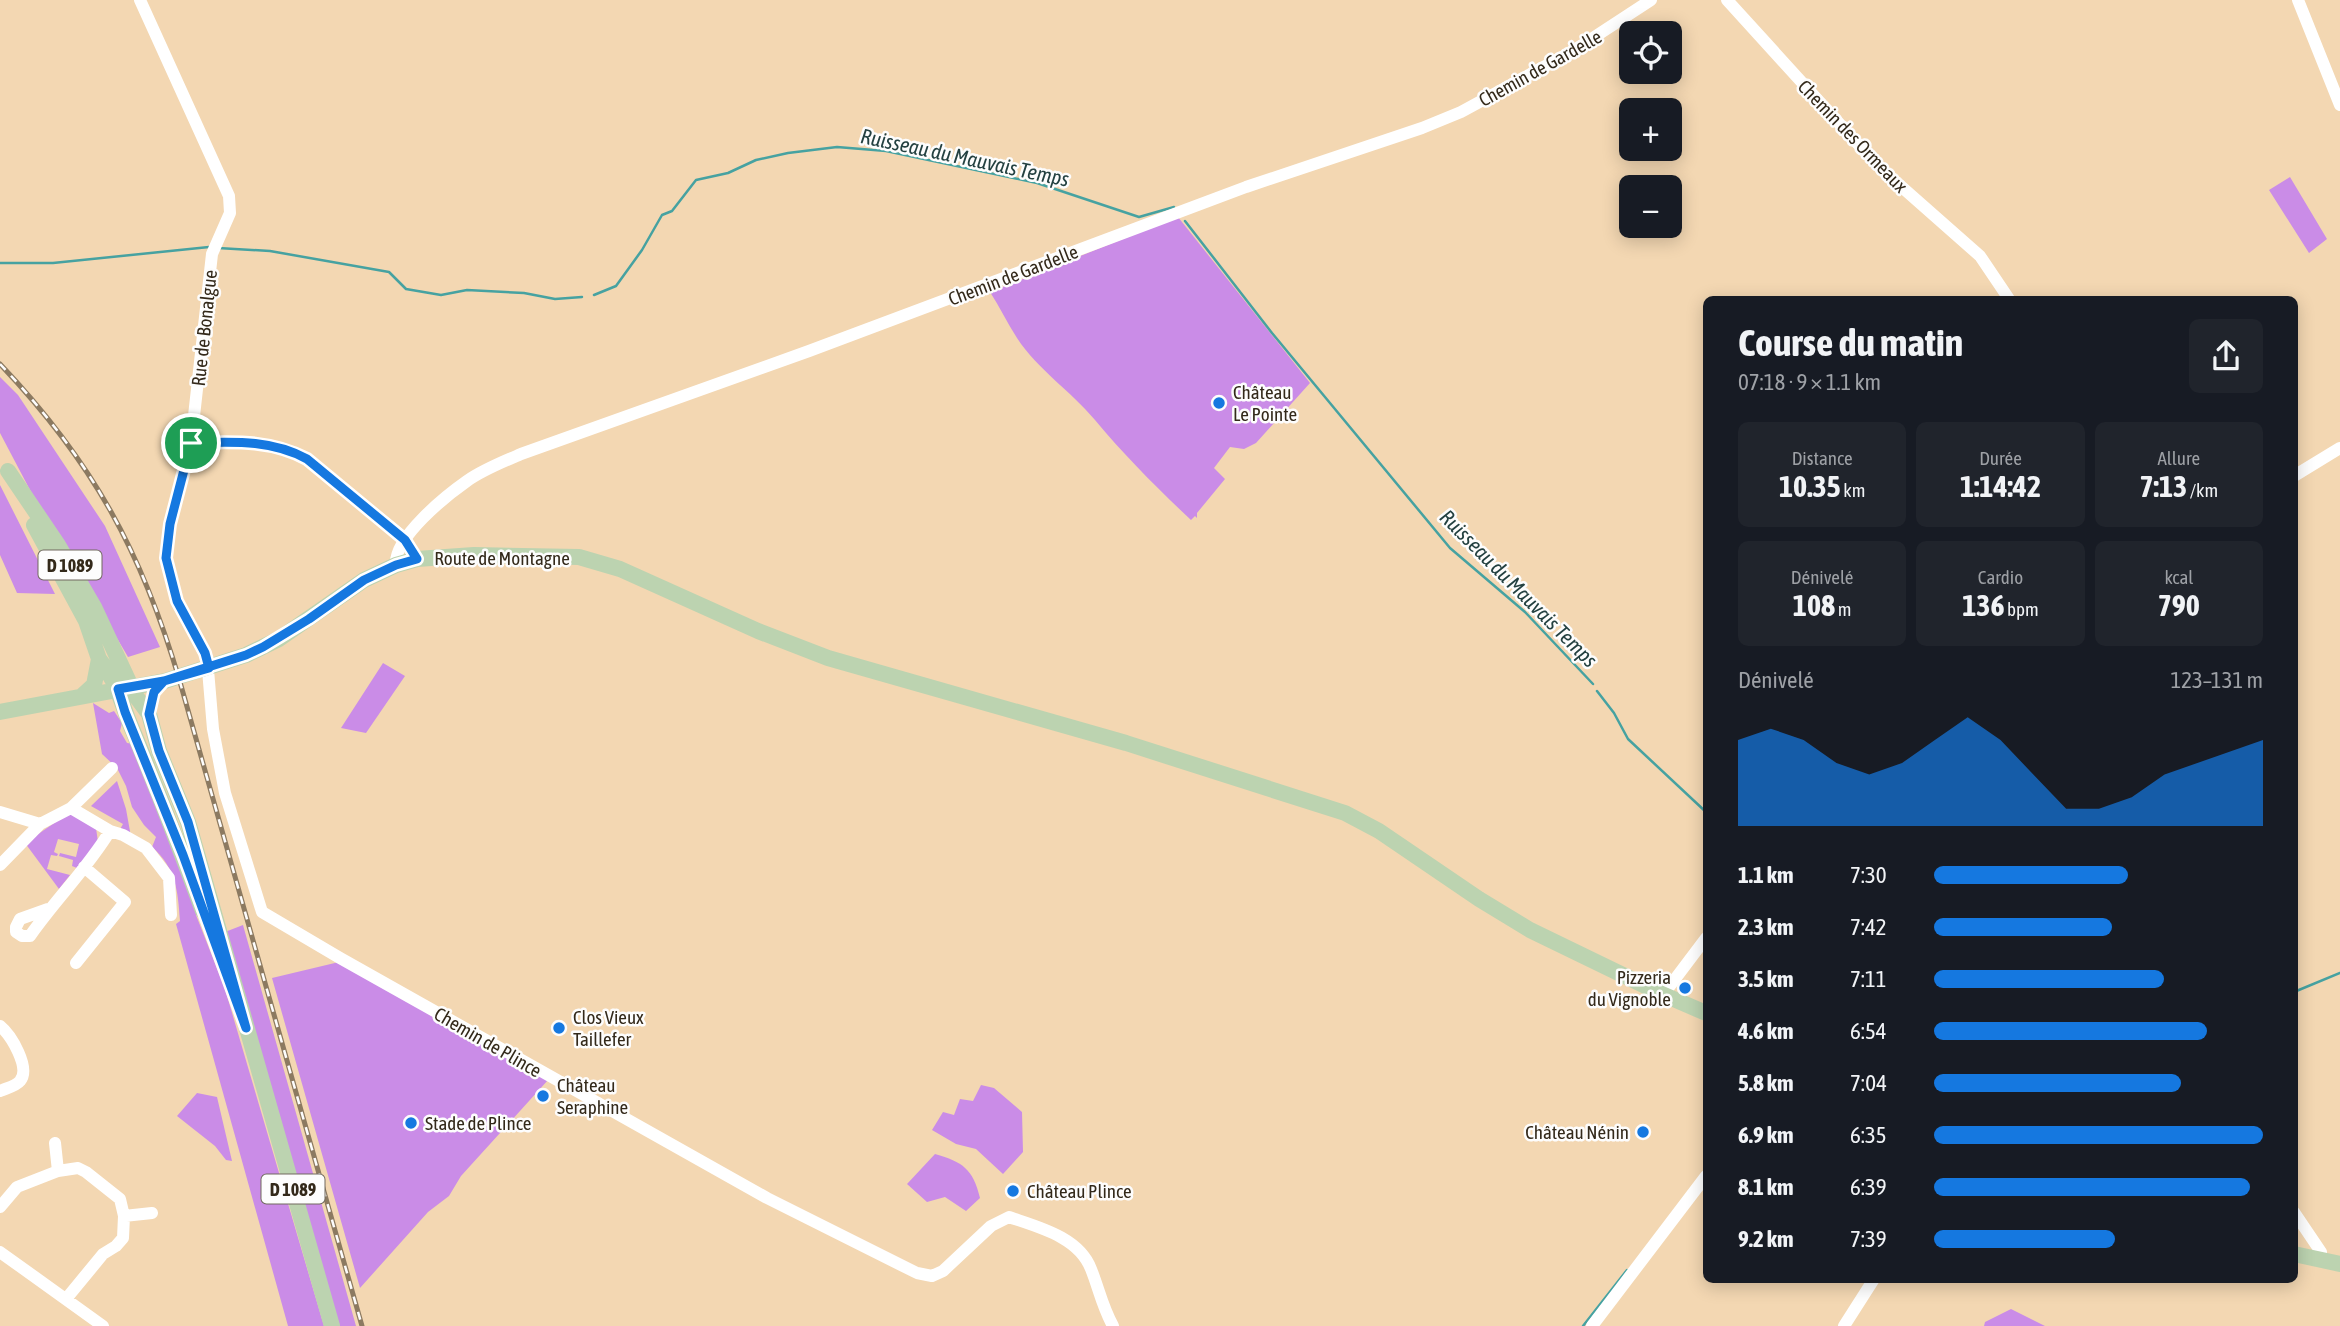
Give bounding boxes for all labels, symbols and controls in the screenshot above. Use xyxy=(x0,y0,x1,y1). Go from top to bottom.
map controls xyxy=(1619,21,1682,238)
button: locate xyxy=(1619,21,1682,84)
street label: Chemin de Gardelle xyxy=(1475,25,1605,111)
street label: Chemin des Ormeaux xyxy=(1794,75,1913,197)
button: + xyxy=(1619,98,1682,161)
water label: Ruisseau du Mauvais Temps xyxy=(859,123,1071,191)
button: − xyxy=(1619,175,1682,238)
street label: Chemin de Gardelle xyxy=(945,240,1081,310)
street label: Rue de Bonalgue xyxy=(187,269,221,387)
button: share xyxy=(2189,319,2263,393)
text: Course du matin xyxy=(1738,321,1963,364)
text: 07:18 · 9 × 1.1 km xyxy=(1738,369,1881,395)
place label: Château Le Pointe xyxy=(1233,381,1297,425)
marker: Château Le Pointe xyxy=(1211,395,1227,411)
pin xyxy=(161,413,221,473)
icon: arrive xyxy=(172,424,210,462)
text: Distance xyxy=(1792,447,1853,469)
text: Durée xyxy=(1979,447,2022,469)
text: Allure xyxy=(2157,447,2200,469)
text: 10.35 xyxy=(1779,469,1841,503)
text: 1:14:42 xyxy=(1960,469,2041,503)
text: 7:13 xyxy=(2139,469,2187,503)
text: km xyxy=(1841,479,1865,501)
text: /km xyxy=(2187,479,2218,501)
water label: Ruisseau du Mauvais Temps xyxy=(1435,504,1603,672)
street label: Route de Montagne xyxy=(434,547,570,569)
road number: D 1089 xyxy=(38,550,102,580)
text: Dénivelé xyxy=(1791,566,1853,588)
text: Cardio xyxy=(1978,566,2023,588)
text: kcal xyxy=(2164,566,2193,588)
text: 108 xyxy=(1793,588,1835,622)
text: 136 xyxy=(1962,588,2005,622)
text: 790 xyxy=(2158,588,2200,622)
text: m xyxy=(1835,598,1851,620)
text: bpm xyxy=(2005,598,2039,620)
text: Dénivelé xyxy=(1738,667,1814,693)
text: 123–131 m xyxy=(2170,667,2263,693)
text: 1.1 km xyxy=(1738,862,1794,888)
text: 7:30 xyxy=(1850,862,1887,888)
text: 2.3 km xyxy=(1738,914,1794,940)
text: 7:42 xyxy=(1850,914,1887,940)
place label: Pizzeria du Vignoble xyxy=(1588,966,1671,1010)
text: 3.5 km xyxy=(1738,966,1794,992)
text: 7:11 xyxy=(1850,966,1887,992)
marker: Pizzeria du Vignoble xyxy=(1677,980,1693,996)
street label: Chemin de Plince xyxy=(430,1002,546,1082)
place label: Clos Vieux Taillefer xyxy=(573,1006,644,1050)
text: 4.6 km xyxy=(1738,1018,1794,1044)
text: 6:54 xyxy=(1850,1018,1887,1044)
marker: Clos Vieux Taillefer xyxy=(551,1020,567,1036)
text: 5.8 km xyxy=(1738,1070,1794,1096)
text: 7:04 xyxy=(1850,1070,1887,1096)
place label: Château Seraphine xyxy=(557,1074,628,1118)
marker: Château Seraphine xyxy=(535,1088,551,1104)
place label: Stade de Plince xyxy=(425,1112,531,1134)
marker: Stade de Plince xyxy=(403,1115,419,1131)
place label: Château Nénin xyxy=(1525,1121,1629,1143)
text: 6.9 km xyxy=(1738,1122,1794,1148)
text: 6:35 xyxy=(1850,1122,1887,1148)
marker: Château Nénin xyxy=(1635,1124,1651,1140)
road number: D 1089 xyxy=(262,1174,324,1204)
text: 8.1 km xyxy=(1738,1174,1794,1200)
text: 6:39 xyxy=(1850,1174,1887,1200)
place label: Château Plince xyxy=(1027,1180,1132,1202)
marker: Château Plince xyxy=(1005,1183,1021,1199)
text: 9.2 km xyxy=(1738,1226,1794,1252)
text: 7:39 xyxy=(1850,1226,1887,1252)

